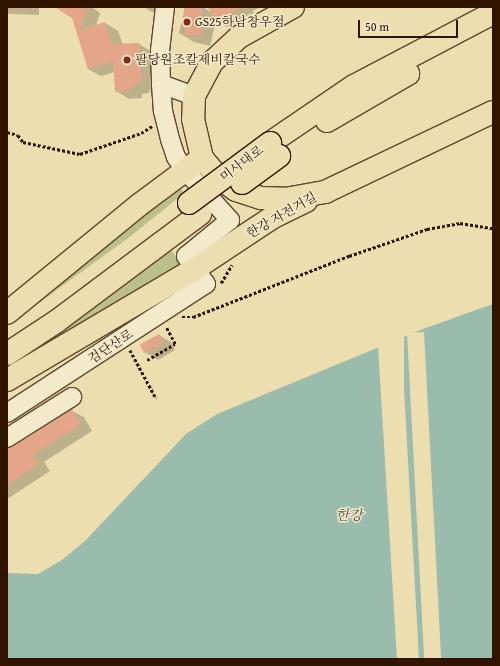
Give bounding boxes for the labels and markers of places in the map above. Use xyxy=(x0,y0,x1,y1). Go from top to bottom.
place label: GS25하남창우점 xyxy=(195,14,284,30)
marker: GS25하남창우점 xyxy=(182,17,192,27)
place label: 팔당원조칼제비칼국수 xyxy=(135,52,261,68)
marker: 팔당원조칼제비칼국수 xyxy=(122,55,132,65)

